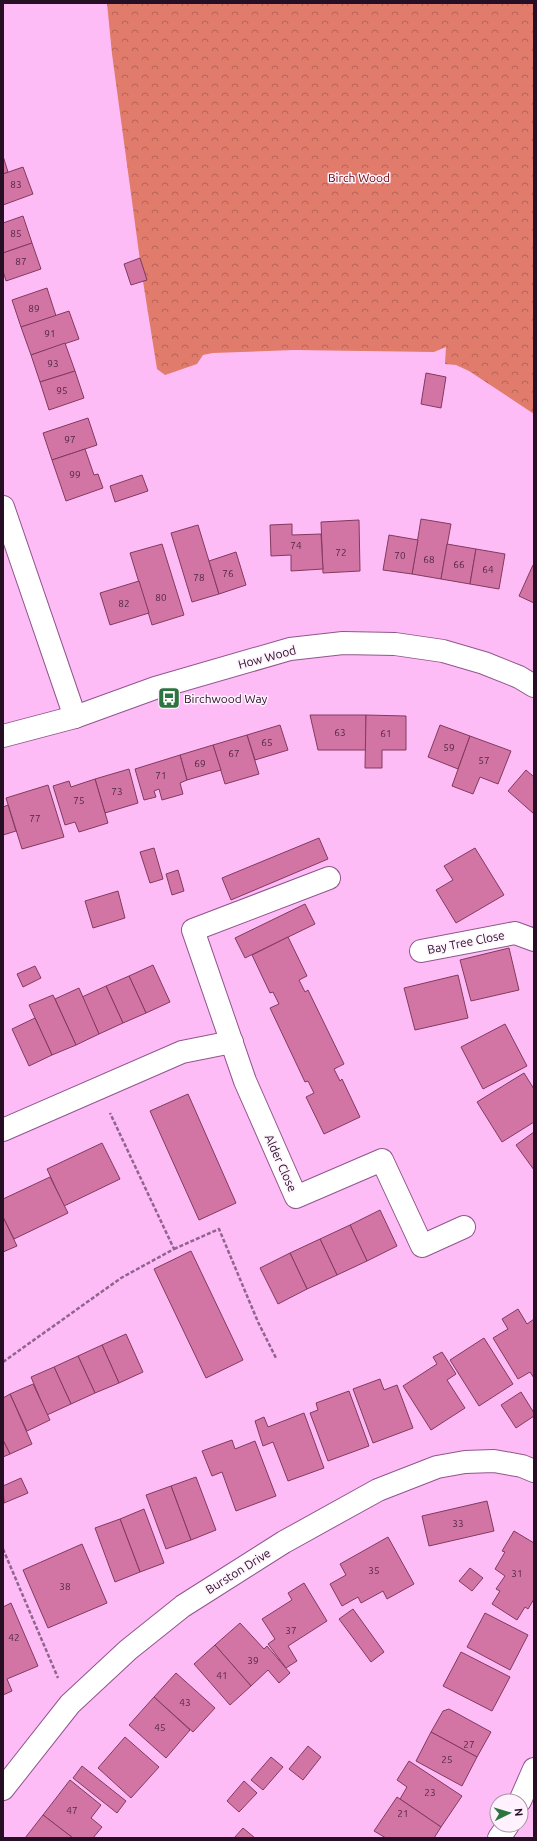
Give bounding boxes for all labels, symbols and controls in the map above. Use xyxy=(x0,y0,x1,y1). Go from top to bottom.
park label: Birch Wood xyxy=(328,171,390,184)
house number: 83 xyxy=(10,179,22,190)
house number: 85 xyxy=(10,228,22,239)
house number: 87 xyxy=(15,256,27,267)
house number: 89 xyxy=(28,303,40,314)
house number: 91 xyxy=(44,328,56,339)
house number: 93 xyxy=(47,358,59,369)
house number: 95 xyxy=(56,385,68,396)
house number: 97 xyxy=(64,434,76,445)
house number: 99 xyxy=(69,469,81,480)
house number: 74 xyxy=(290,540,302,551)
house number: 72 xyxy=(335,547,347,558)
house number: 70 xyxy=(394,550,406,561)
house number: 68 xyxy=(423,554,435,565)
house number: 66 xyxy=(453,559,465,570)
house number: 64 xyxy=(482,564,494,575)
house number: 76 xyxy=(222,568,234,579)
house number: 78 xyxy=(193,572,205,583)
house number: 80 xyxy=(155,592,167,603)
house number: 82 xyxy=(118,598,130,609)
street label: How Wood xyxy=(237,643,297,671)
bus stop icon: Birchwood Way xyxy=(156,685,182,711)
place label: Birchwood Way xyxy=(184,692,268,705)
house number: 63 xyxy=(334,727,346,738)
house number: 61 xyxy=(380,728,392,739)
house number: 65 xyxy=(261,737,273,748)
house number: 59 xyxy=(443,742,455,753)
house number: 67 xyxy=(228,748,240,759)
house number: 57 xyxy=(478,755,490,766)
house number: 69 xyxy=(194,758,206,769)
house number: 71 xyxy=(155,770,167,781)
house number: 73 xyxy=(111,786,123,797)
house number: 75 xyxy=(73,795,85,806)
house number: 77 xyxy=(29,813,41,824)
street label: Bay Tree Close xyxy=(426,928,506,956)
street label: Alder Close xyxy=(263,1132,299,1194)
house number: 33 xyxy=(452,1518,464,1529)
street label: Burston Drive xyxy=(203,1546,273,1596)
house number: 35 xyxy=(368,1565,380,1576)
house number: 31 xyxy=(511,1568,523,1579)
house number: 38 xyxy=(59,1581,71,1592)
house number: 37 xyxy=(285,1625,297,1636)
house number: 42 xyxy=(8,1632,20,1643)
house number: 39 xyxy=(247,1655,259,1666)
house number: 41 xyxy=(216,1670,228,1681)
house number: 43 xyxy=(179,1697,191,1708)
house number: 45 xyxy=(154,1722,166,1733)
house number: 27 xyxy=(463,1739,475,1750)
house number: 25 xyxy=(441,1754,453,1765)
house number: 23 xyxy=(424,1787,436,1798)
north arrow xyxy=(489,1793,529,1833)
house number: 47 xyxy=(66,1805,78,1816)
house number: 21 xyxy=(397,1808,409,1819)
text: N xyxy=(513,1808,525,1817)

